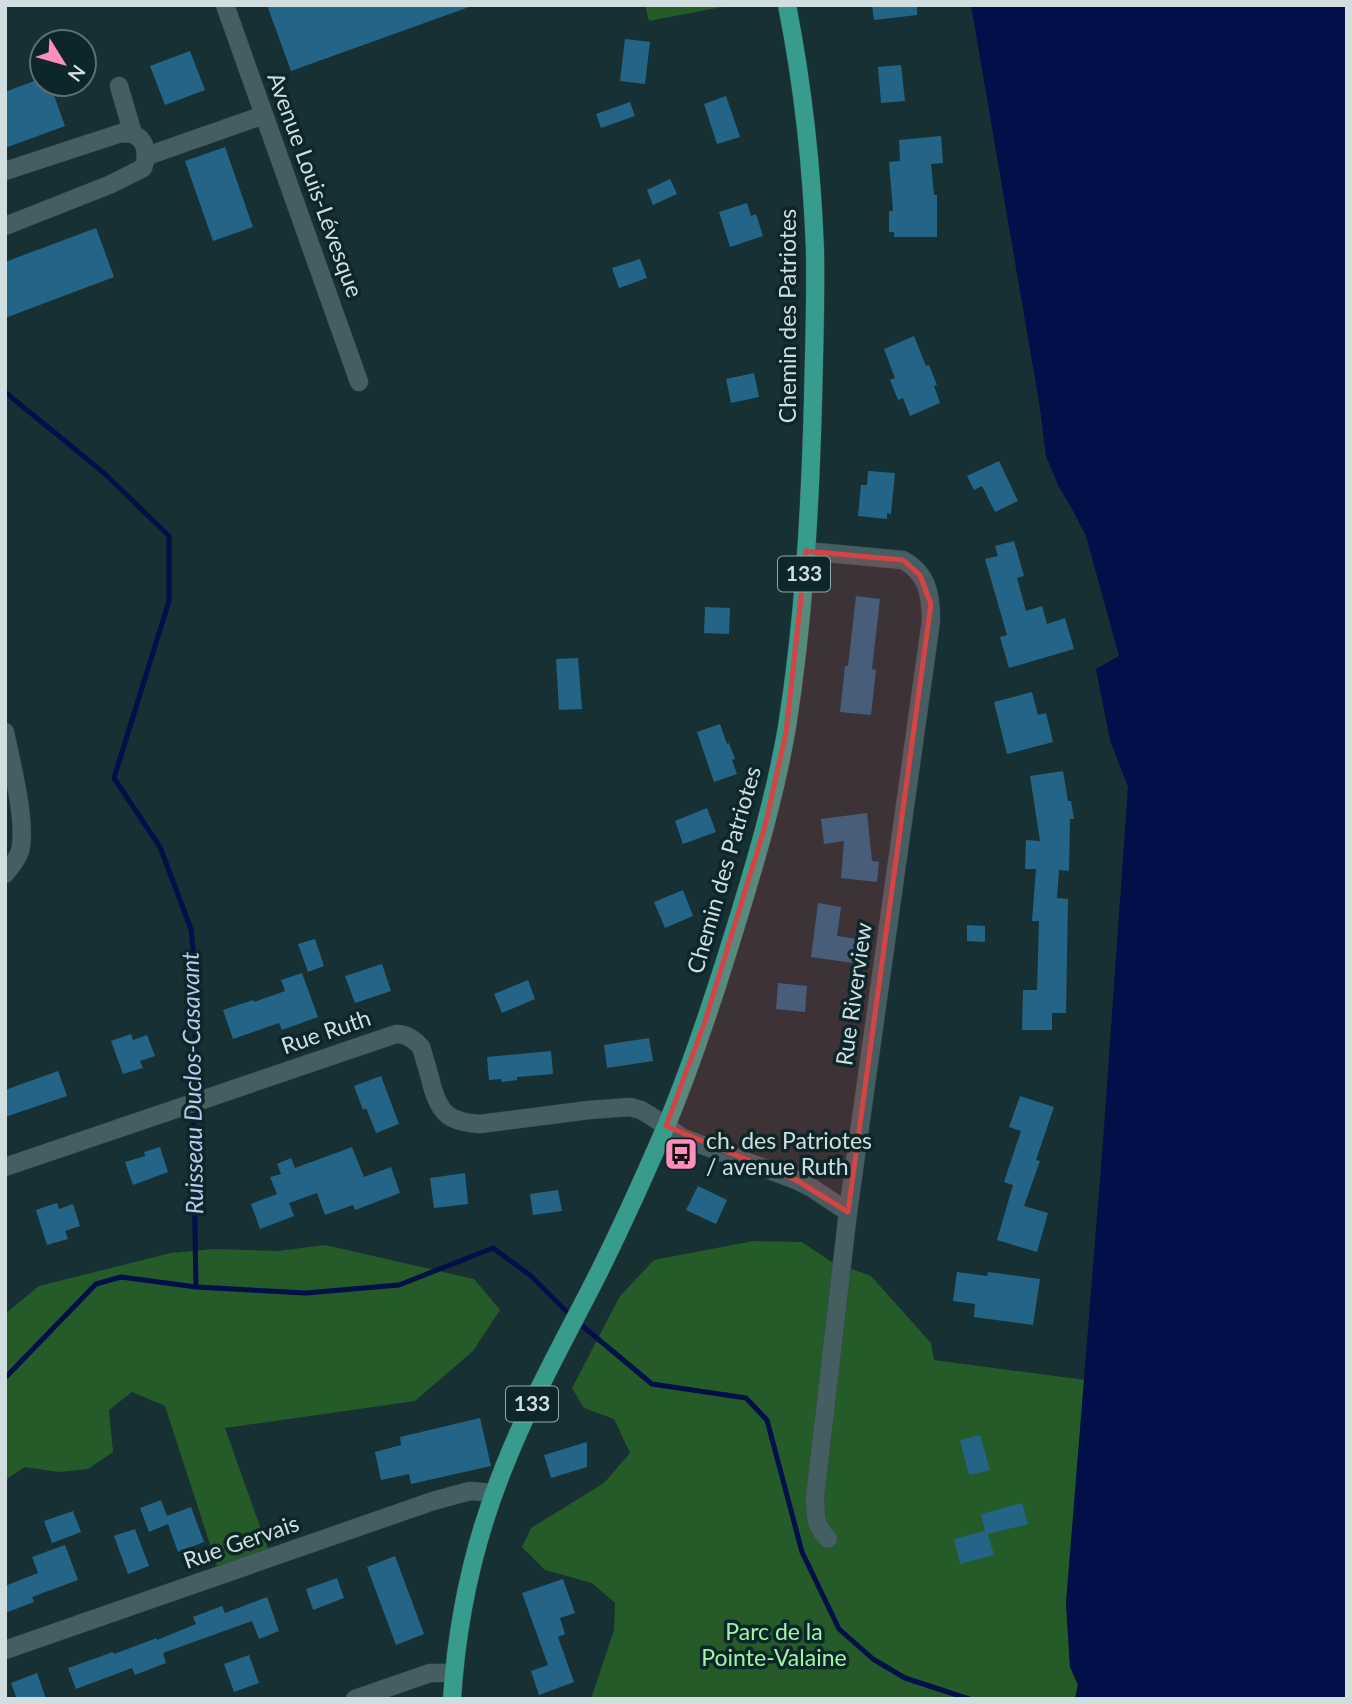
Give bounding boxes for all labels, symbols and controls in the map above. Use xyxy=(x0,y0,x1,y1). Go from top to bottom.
north arrow xyxy=(28,28,98,98)
text: N xyxy=(63,61,91,86)
street label: Avenue Louis-Lévesque xyxy=(262,68,370,301)
street label: Chemin des Patriotes xyxy=(773,209,801,423)
road number: 133 xyxy=(778,556,830,592)
street label: Chemin des Patriotes xyxy=(680,763,766,977)
street label: Rue Riverview xyxy=(829,921,877,1067)
water label: Ruisseau Duclos-Casavant xyxy=(175,951,208,1215)
street label: Rue Ruth xyxy=(277,1003,374,1059)
place label: ch. des Patriotes / avenue Ruth xyxy=(706,1126,872,1180)
bus stop icon: ch. des Patriotes / avenue Ruth xyxy=(662,1135,700,1173)
road number: 133 xyxy=(506,1386,558,1422)
street label: Rue Gervais xyxy=(179,1508,302,1574)
park label: Parc de la Pointe-Valaine xyxy=(701,1617,847,1671)

